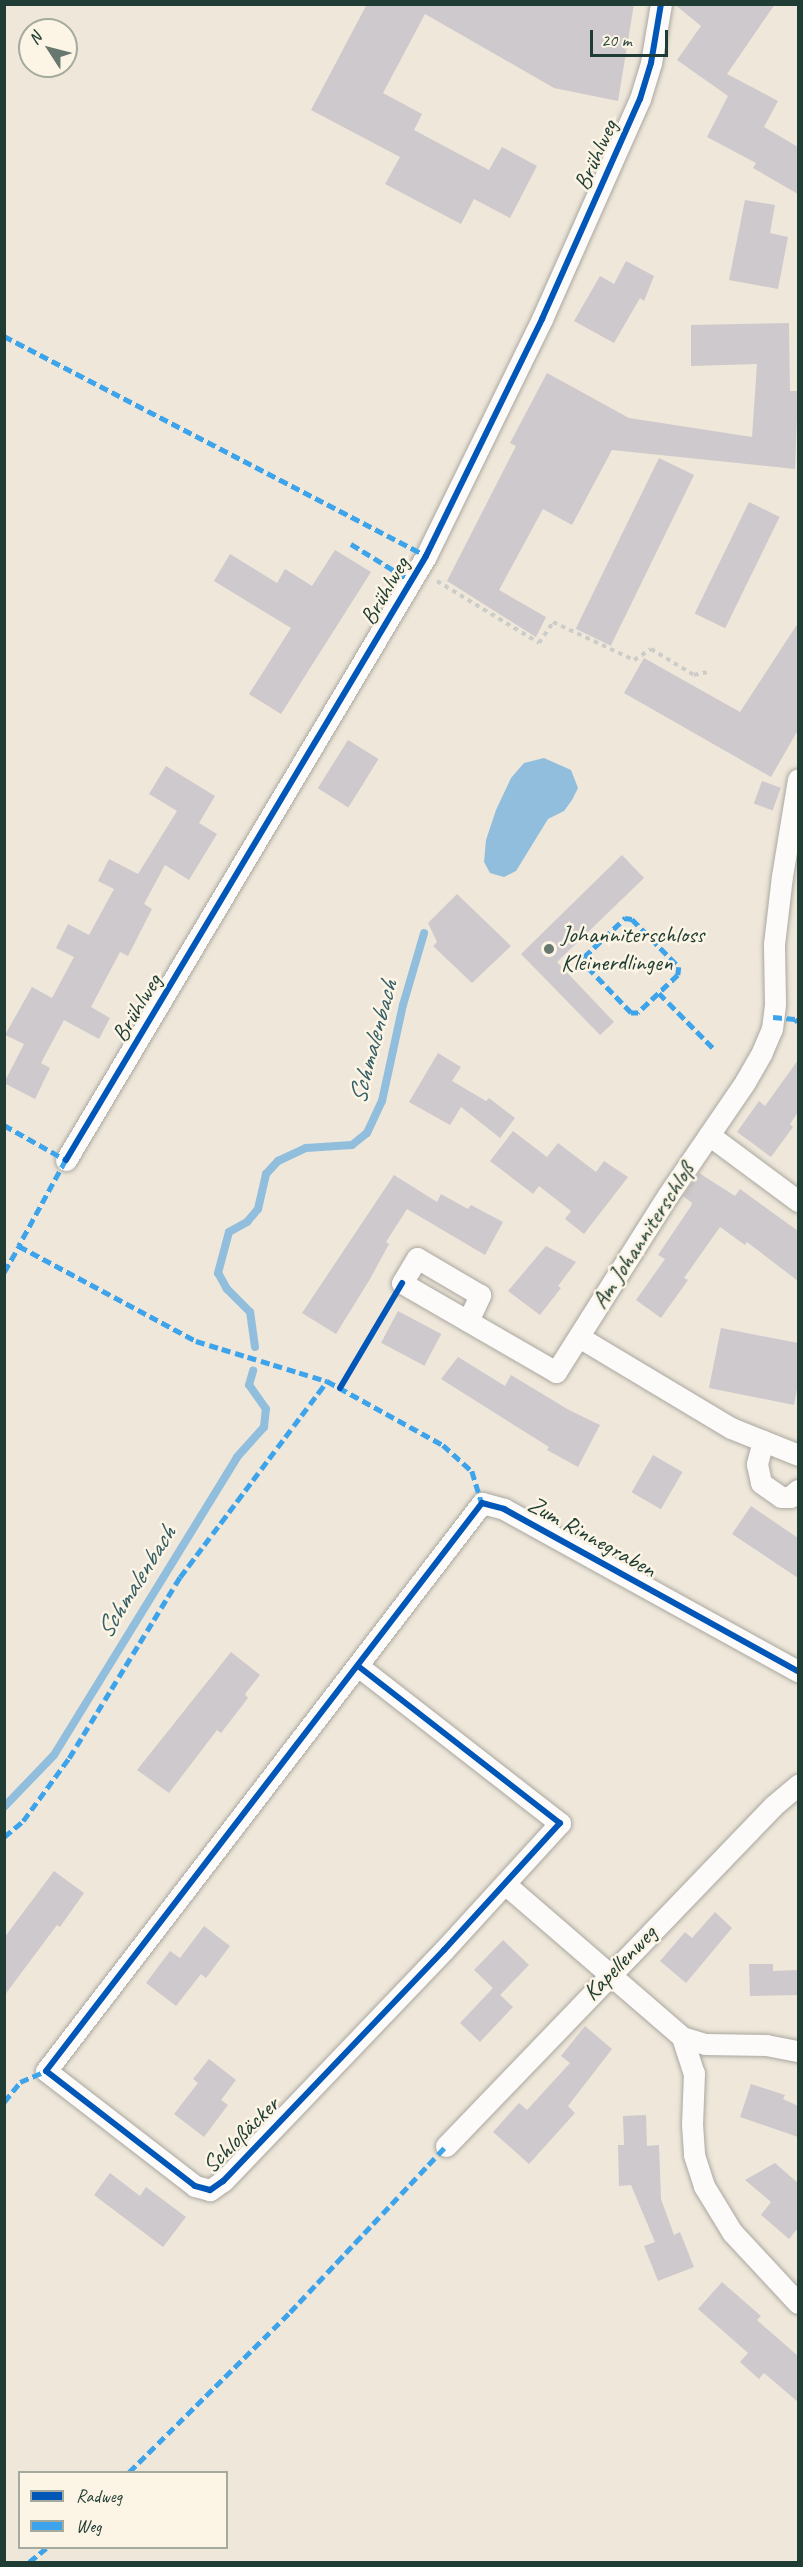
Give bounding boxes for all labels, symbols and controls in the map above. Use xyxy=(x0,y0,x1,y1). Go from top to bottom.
north arrow xyxy=(18,18,78,78)
scale bar xyxy=(593,18,671,56)
text: N xyxy=(24,29,46,48)
text: 20 m xyxy=(601,29,632,51)
street label: Brühlweg xyxy=(568,115,624,195)
street label: Brühlweg xyxy=(354,552,416,630)
place label: Johanniterschloss Kleinerdlingen xyxy=(561,921,704,977)
marker: Johanniterschloss Kleinerdlingen xyxy=(542,942,556,956)
street label: Brühlweg xyxy=(106,969,168,1047)
water label: Schmalenbach xyxy=(342,977,404,1107)
street label: Am Johanniterschloß xyxy=(585,1158,701,1314)
street label: Zum Rinnegraben xyxy=(523,1490,661,1584)
water label: Schmalenbach xyxy=(89,1520,183,1644)
street label: Kapellenweg xyxy=(577,1919,663,2007)
street label: Schloßäcker xyxy=(197,2091,285,2179)
legend xyxy=(18,2471,228,2549)
text: Radweg xyxy=(76,2485,122,2507)
text: Weg xyxy=(76,2515,101,2537)

